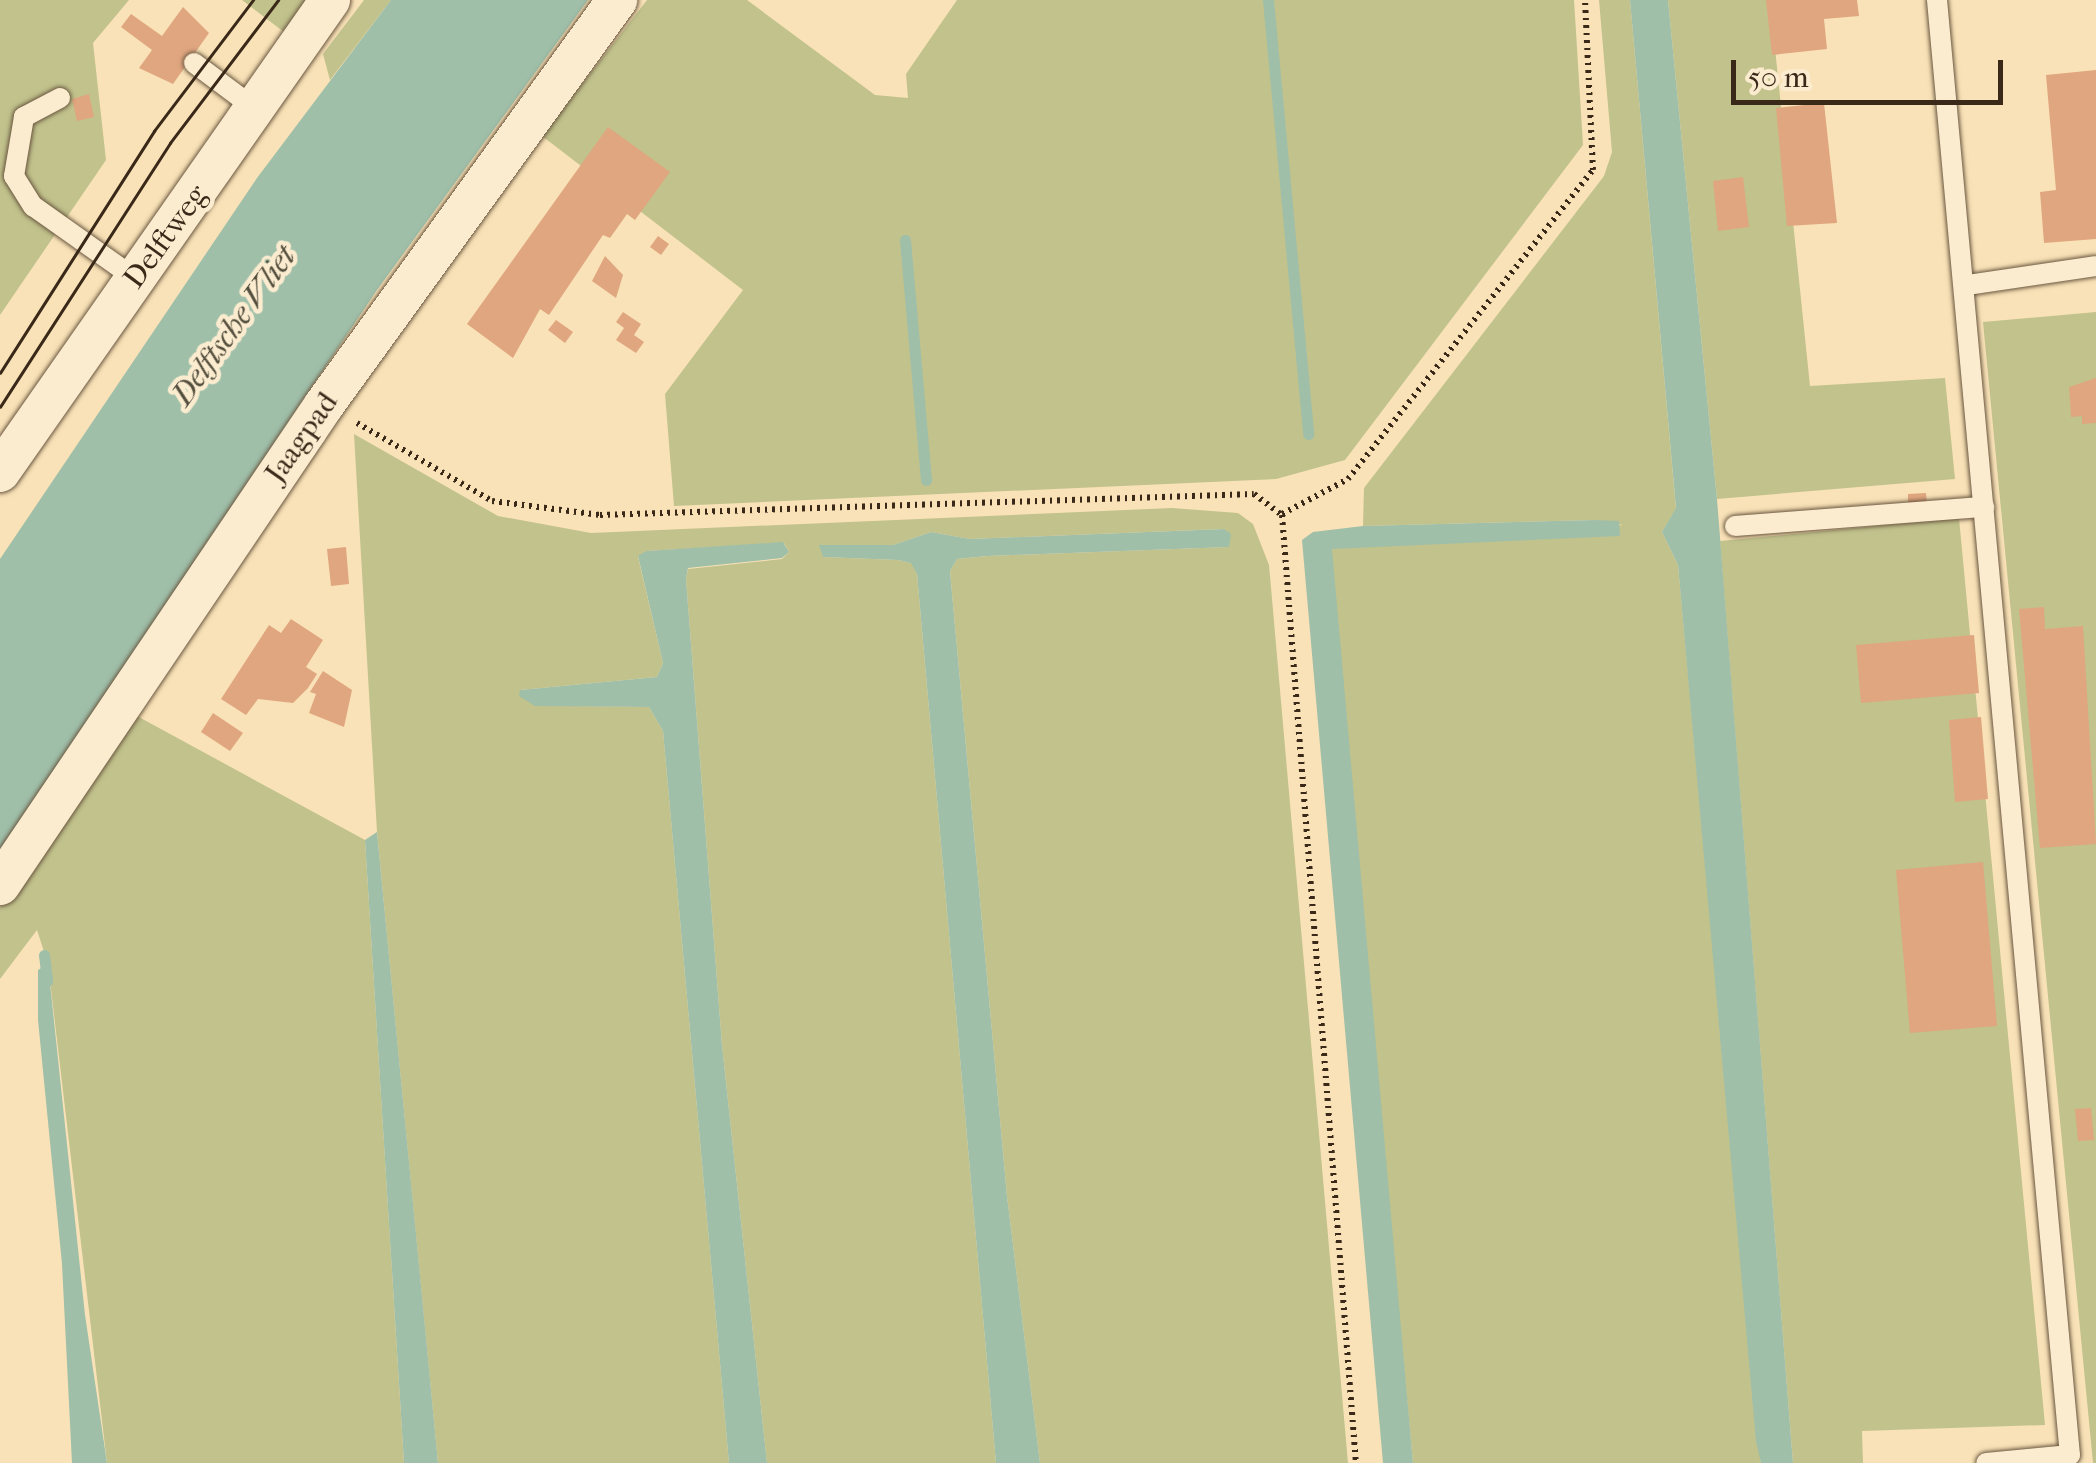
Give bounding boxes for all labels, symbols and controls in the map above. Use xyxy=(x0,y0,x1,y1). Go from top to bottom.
scale bar xyxy=(1736,40,2008,102)
text: 50 m xyxy=(1748,60,1809,95)
street label: Delftweg xyxy=(116,178,216,296)
water label: Delftsche Vliet xyxy=(163,239,305,413)
street label: Jaagpad xyxy=(258,386,346,490)

